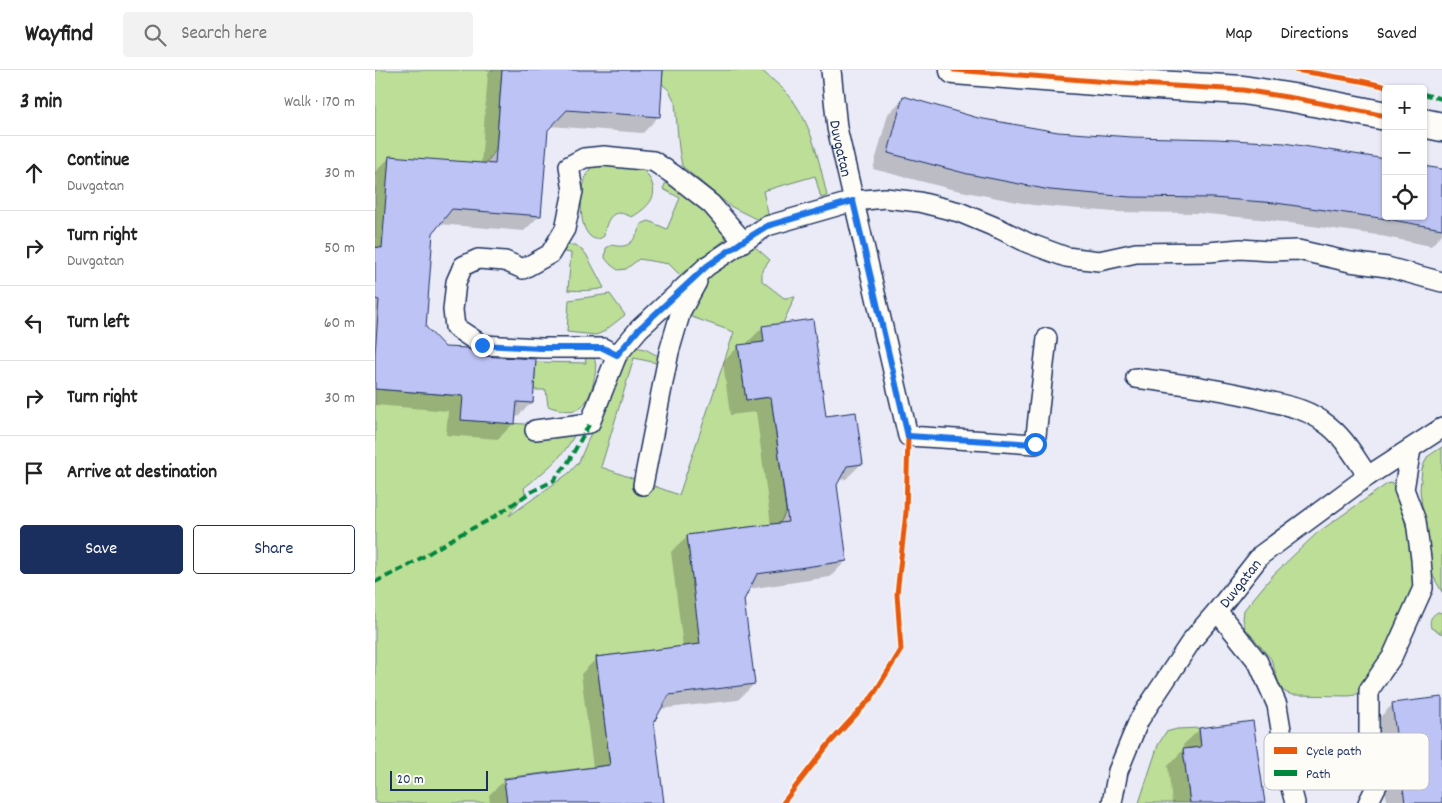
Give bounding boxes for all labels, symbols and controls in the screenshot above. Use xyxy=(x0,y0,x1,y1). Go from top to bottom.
search box xyxy=(123,12,473,57)
text: Wayfind xyxy=(25,18,93,52)
icon: search xyxy=(141,21,169,49)
text: Search here xyxy=(181,21,267,48)
text: Map xyxy=(1225,22,1252,47)
text: Directions xyxy=(1280,22,1349,47)
text: Saved xyxy=(1377,22,1417,47)
map controls xyxy=(1382,85,1427,220)
button: + xyxy=(1382,85,1427,130)
text: 3 min xyxy=(20,88,62,118)
text: Walk · 170 m xyxy=(284,91,355,114)
street label: Duvgatan xyxy=(822,119,857,179)
button: − xyxy=(1382,130,1427,175)
text: Continue xyxy=(67,148,129,175)
icon: ahead xyxy=(20,159,48,187)
text: 30 m xyxy=(325,162,355,185)
text: Duvgatan xyxy=(67,175,124,198)
button: locate xyxy=(1382,175,1427,220)
text: Turn right xyxy=(67,223,138,250)
icon: right xyxy=(20,234,48,262)
text: 50 m xyxy=(324,237,355,260)
text: Duvgatan xyxy=(67,250,124,273)
icon: left xyxy=(20,309,48,337)
text: Turn left xyxy=(67,310,130,337)
text: 60 m xyxy=(324,312,355,335)
route end xyxy=(471,334,494,357)
icon: right xyxy=(20,384,48,412)
text: Turn right xyxy=(67,385,138,412)
text: 30 m xyxy=(325,387,355,410)
route start xyxy=(1024,433,1047,456)
icon: arrive xyxy=(20,459,48,487)
text: Arrive at destination xyxy=(67,460,217,487)
button: Save xyxy=(20,525,183,574)
button: Share xyxy=(193,525,355,574)
street label: Duvgatan xyxy=(1215,555,1268,614)
legend xyxy=(1264,733,1429,790)
text: Cycle path xyxy=(1306,742,1362,762)
text: Path xyxy=(1306,765,1331,785)
scale bar xyxy=(390,768,487,791)
text: 20 m xyxy=(397,770,424,790)

